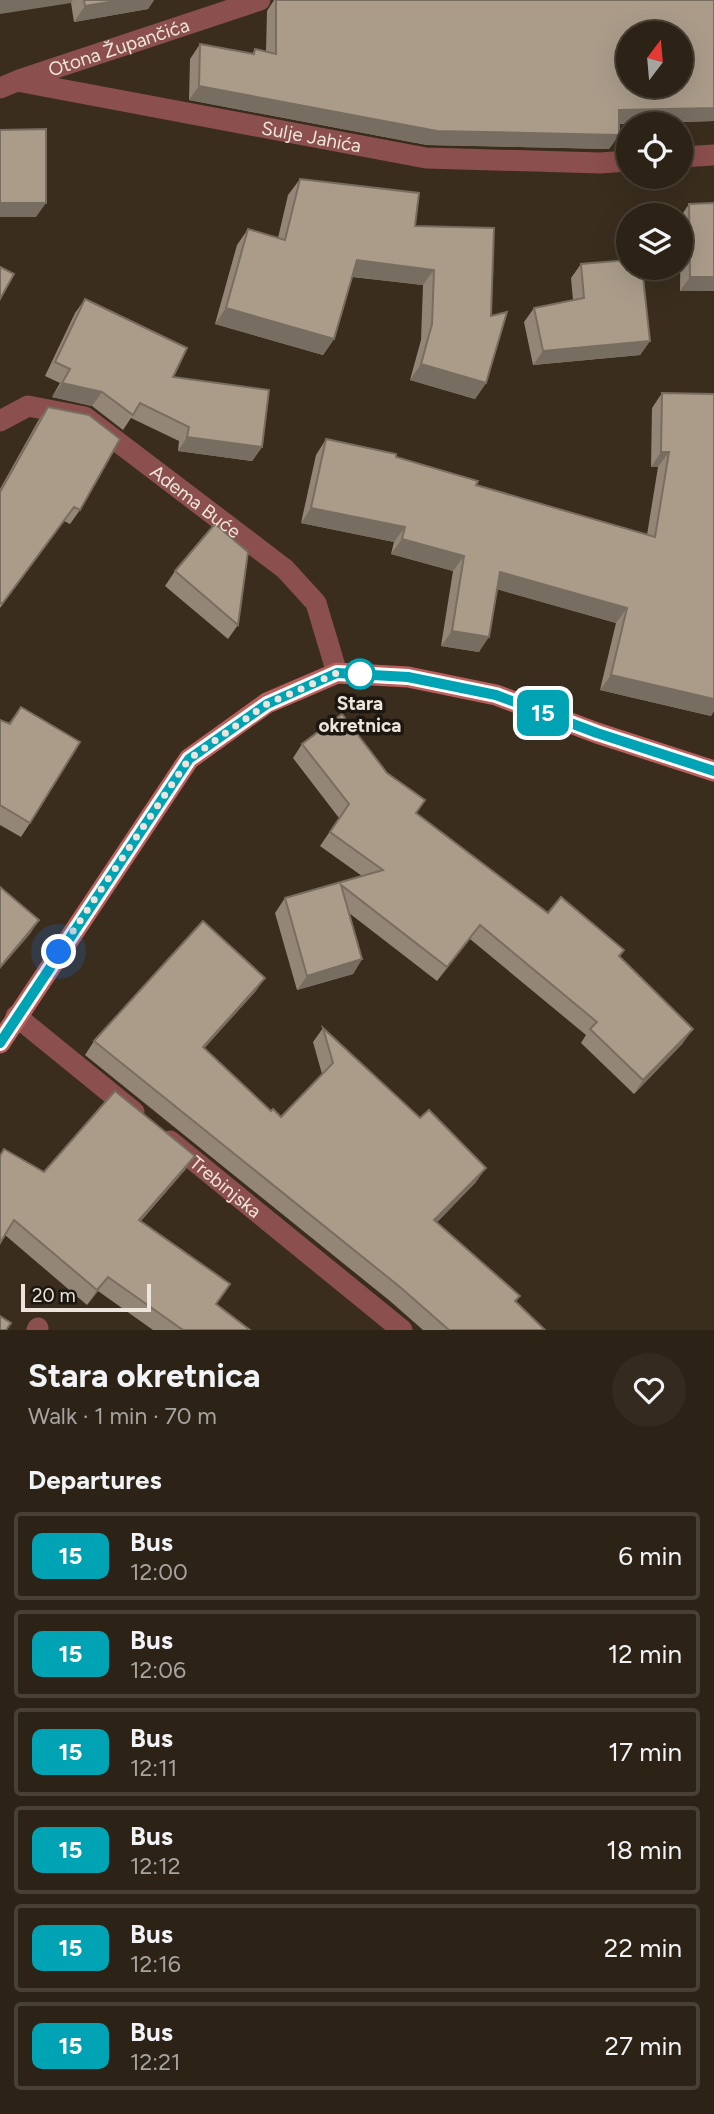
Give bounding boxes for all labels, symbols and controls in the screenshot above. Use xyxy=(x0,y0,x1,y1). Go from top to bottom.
street label: Otona Župančića xyxy=(45,13,192,81)
north arrow xyxy=(616,21,693,98)
map controls xyxy=(616,21,693,280)
button: locate xyxy=(616,112,693,189)
street label: Sulje Jahića xyxy=(260,116,363,158)
button: layers xyxy=(616,203,693,280)
street label: Adema Buće xyxy=(146,460,245,543)
marker: Stara okretnica xyxy=(345,659,375,689)
line badge: 15 xyxy=(512,690,574,736)
place label: Stara okretnica xyxy=(319,692,401,737)
text: 15 xyxy=(531,698,555,727)
your location xyxy=(41,934,76,969)
street label: Trebinjska xyxy=(185,1151,266,1223)
scale bar xyxy=(21,1281,150,1313)
text: 20 m xyxy=(32,1284,76,1307)
button: heart xyxy=(612,1353,686,1427)
text: Stara okretnica xyxy=(28,1356,261,1395)
text: Walk · 1 min · 70 m xyxy=(28,1402,217,1430)
text: Departures xyxy=(28,1464,162,1496)
text: Bus xyxy=(130,1526,173,1558)
text: 6 min xyxy=(618,1540,682,1572)
text: 15 xyxy=(58,1541,83,1570)
text: 12:00 xyxy=(130,1558,188,1586)
text: Bus xyxy=(130,1624,173,1656)
text: 12 min xyxy=(608,1638,682,1670)
text: 15 xyxy=(58,1639,83,1668)
text: 12:06 xyxy=(130,1656,186,1684)
text: Bus xyxy=(130,1722,173,1754)
text: 17 min xyxy=(608,1736,682,1768)
text: 15 xyxy=(58,1737,83,1766)
text: 12:11 xyxy=(130,1754,177,1782)
text: Bus xyxy=(130,1820,173,1852)
text: 18 min xyxy=(606,1834,682,1866)
text: 15 xyxy=(58,1835,83,1864)
text: 12:12 xyxy=(130,1852,181,1880)
text: Bus xyxy=(130,1918,173,1950)
text: 22 min xyxy=(604,1932,682,1964)
text: 15 xyxy=(58,1933,83,1962)
text: 12:16 xyxy=(130,1950,181,1978)
text: Bus xyxy=(130,2016,173,2048)
text: 27 min xyxy=(604,2030,682,2062)
text: 15 xyxy=(58,2031,83,2060)
text: 12:21 xyxy=(130,2048,181,2076)

